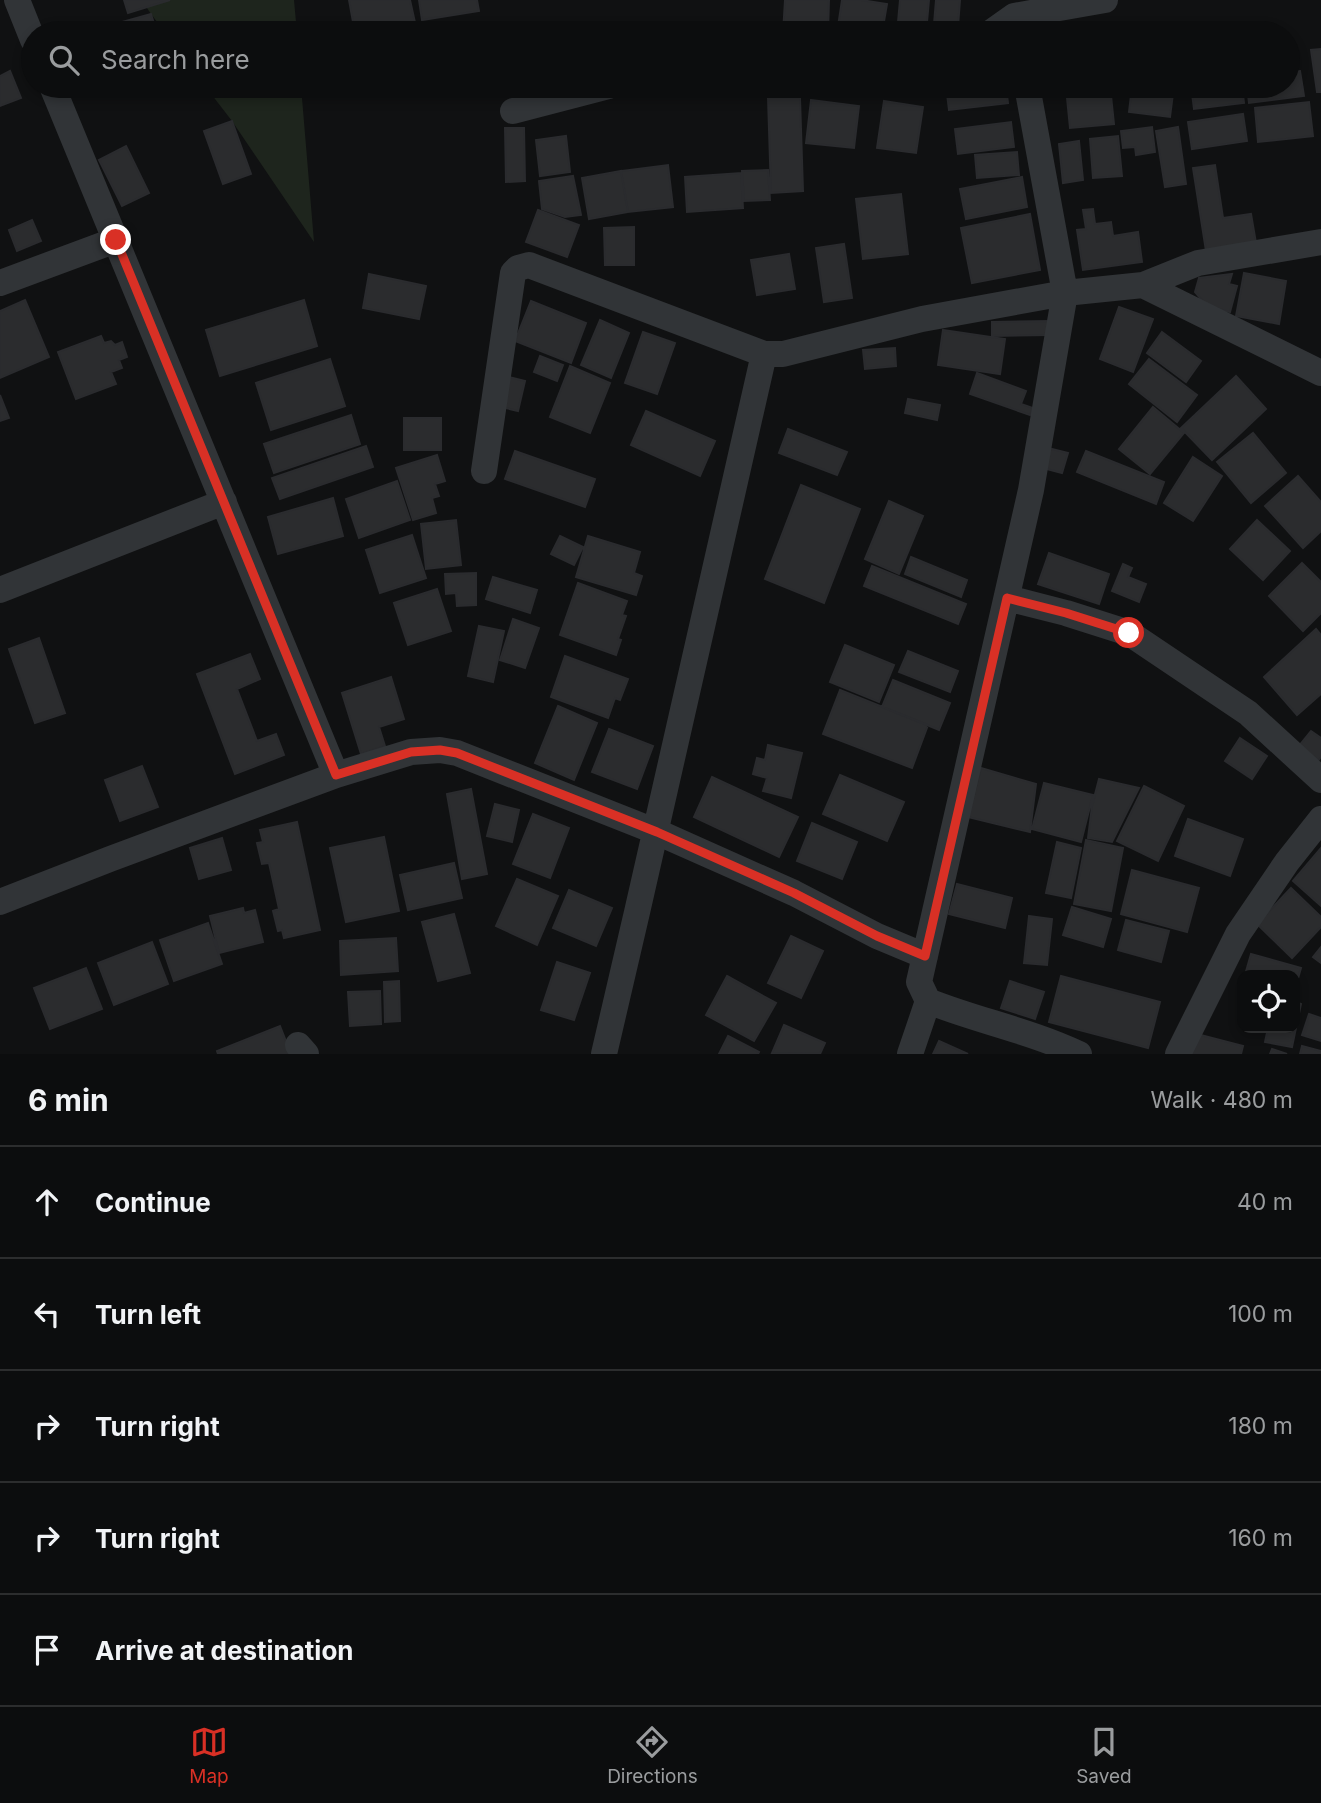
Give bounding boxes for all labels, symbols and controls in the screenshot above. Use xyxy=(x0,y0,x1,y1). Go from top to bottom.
search box xyxy=(21,21,1300,98)
icon: search xyxy=(45,41,83,79)
text: Search here xyxy=(101,44,250,75)
route end xyxy=(100,224,131,255)
route start xyxy=(1113,617,1144,648)
map controls xyxy=(1237,970,1300,1033)
button: locate xyxy=(1237,970,1300,1033)
text: 6 min xyxy=(28,1082,109,1118)
text: Walk · 480 m xyxy=(1151,1086,1293,1114)
icon: ahead xyxy=(28,1183,66,1221)
text: Continue xyxy=(95,1187,211,1218)
text: 40 m xyxy=(1237,1188,1293,1216)
icon: left xyxy=(28,1295,66,1333)
text: Turn left xyxy=(95,1299,201,1330)
text: 100 m xyxy=(1228,1300,1293,1328)
icon: right xyxy=(28,1407,66,1445)
text: Turn right xyxy=(95,1411,220,1442)
text: 180 m xyxy=(1228,1412,1293,1440)
icon: right xyxy=(28,1519,66,1557)
text: Turn right xyxy=(95,1523,220,1554)
text: 160 m xyxy=(1228,1524,1293,1552)
icon: arrive xyxy=(28,1631,66,1669)
text: Arrive at destination xyxy=(95,1635,354,1666)
tab: Map xyxy=(189,1723,229,1788)
tab: Directions xyxy=(607,1723,698,1788)
tab: Saved xyxy=(1076,1723,1132,1788)

